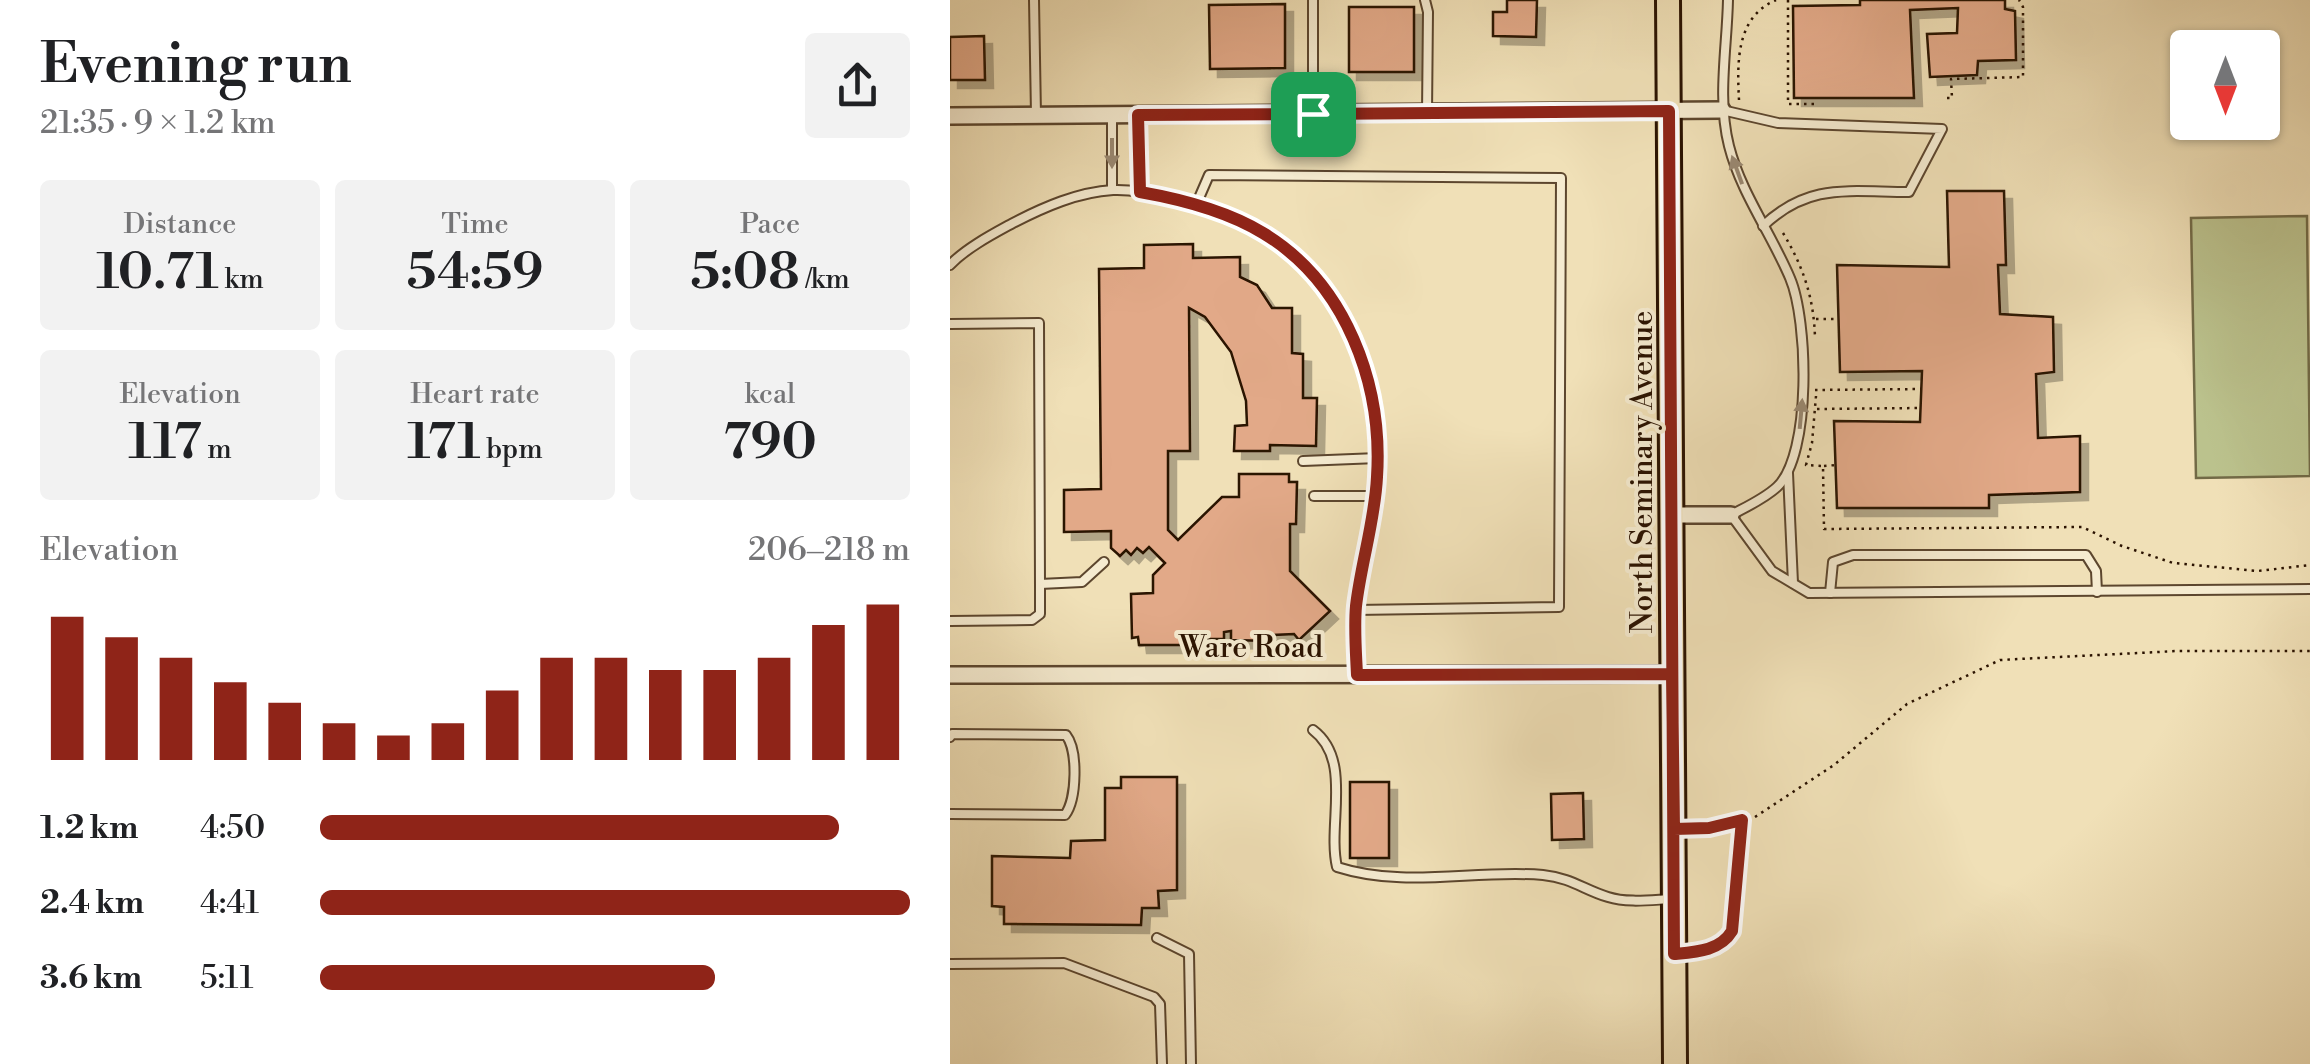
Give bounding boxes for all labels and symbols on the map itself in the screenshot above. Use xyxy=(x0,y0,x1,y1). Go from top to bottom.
north arrow xyxy=(2170,30,2280,140)
pin xyxy=(1271,72,1356,157)
one-way arrow xyxy=(1104,137,1120,169)
one-way arrow xyxy=(1729,154,1744,184)
street label: North Seminary Avenue xyxy=(1624,311,1662,633)
one-way arrow xyxy=(1794,397,1810,429)
street label: Ware Road xyxy=(1178,629,1323,667)

